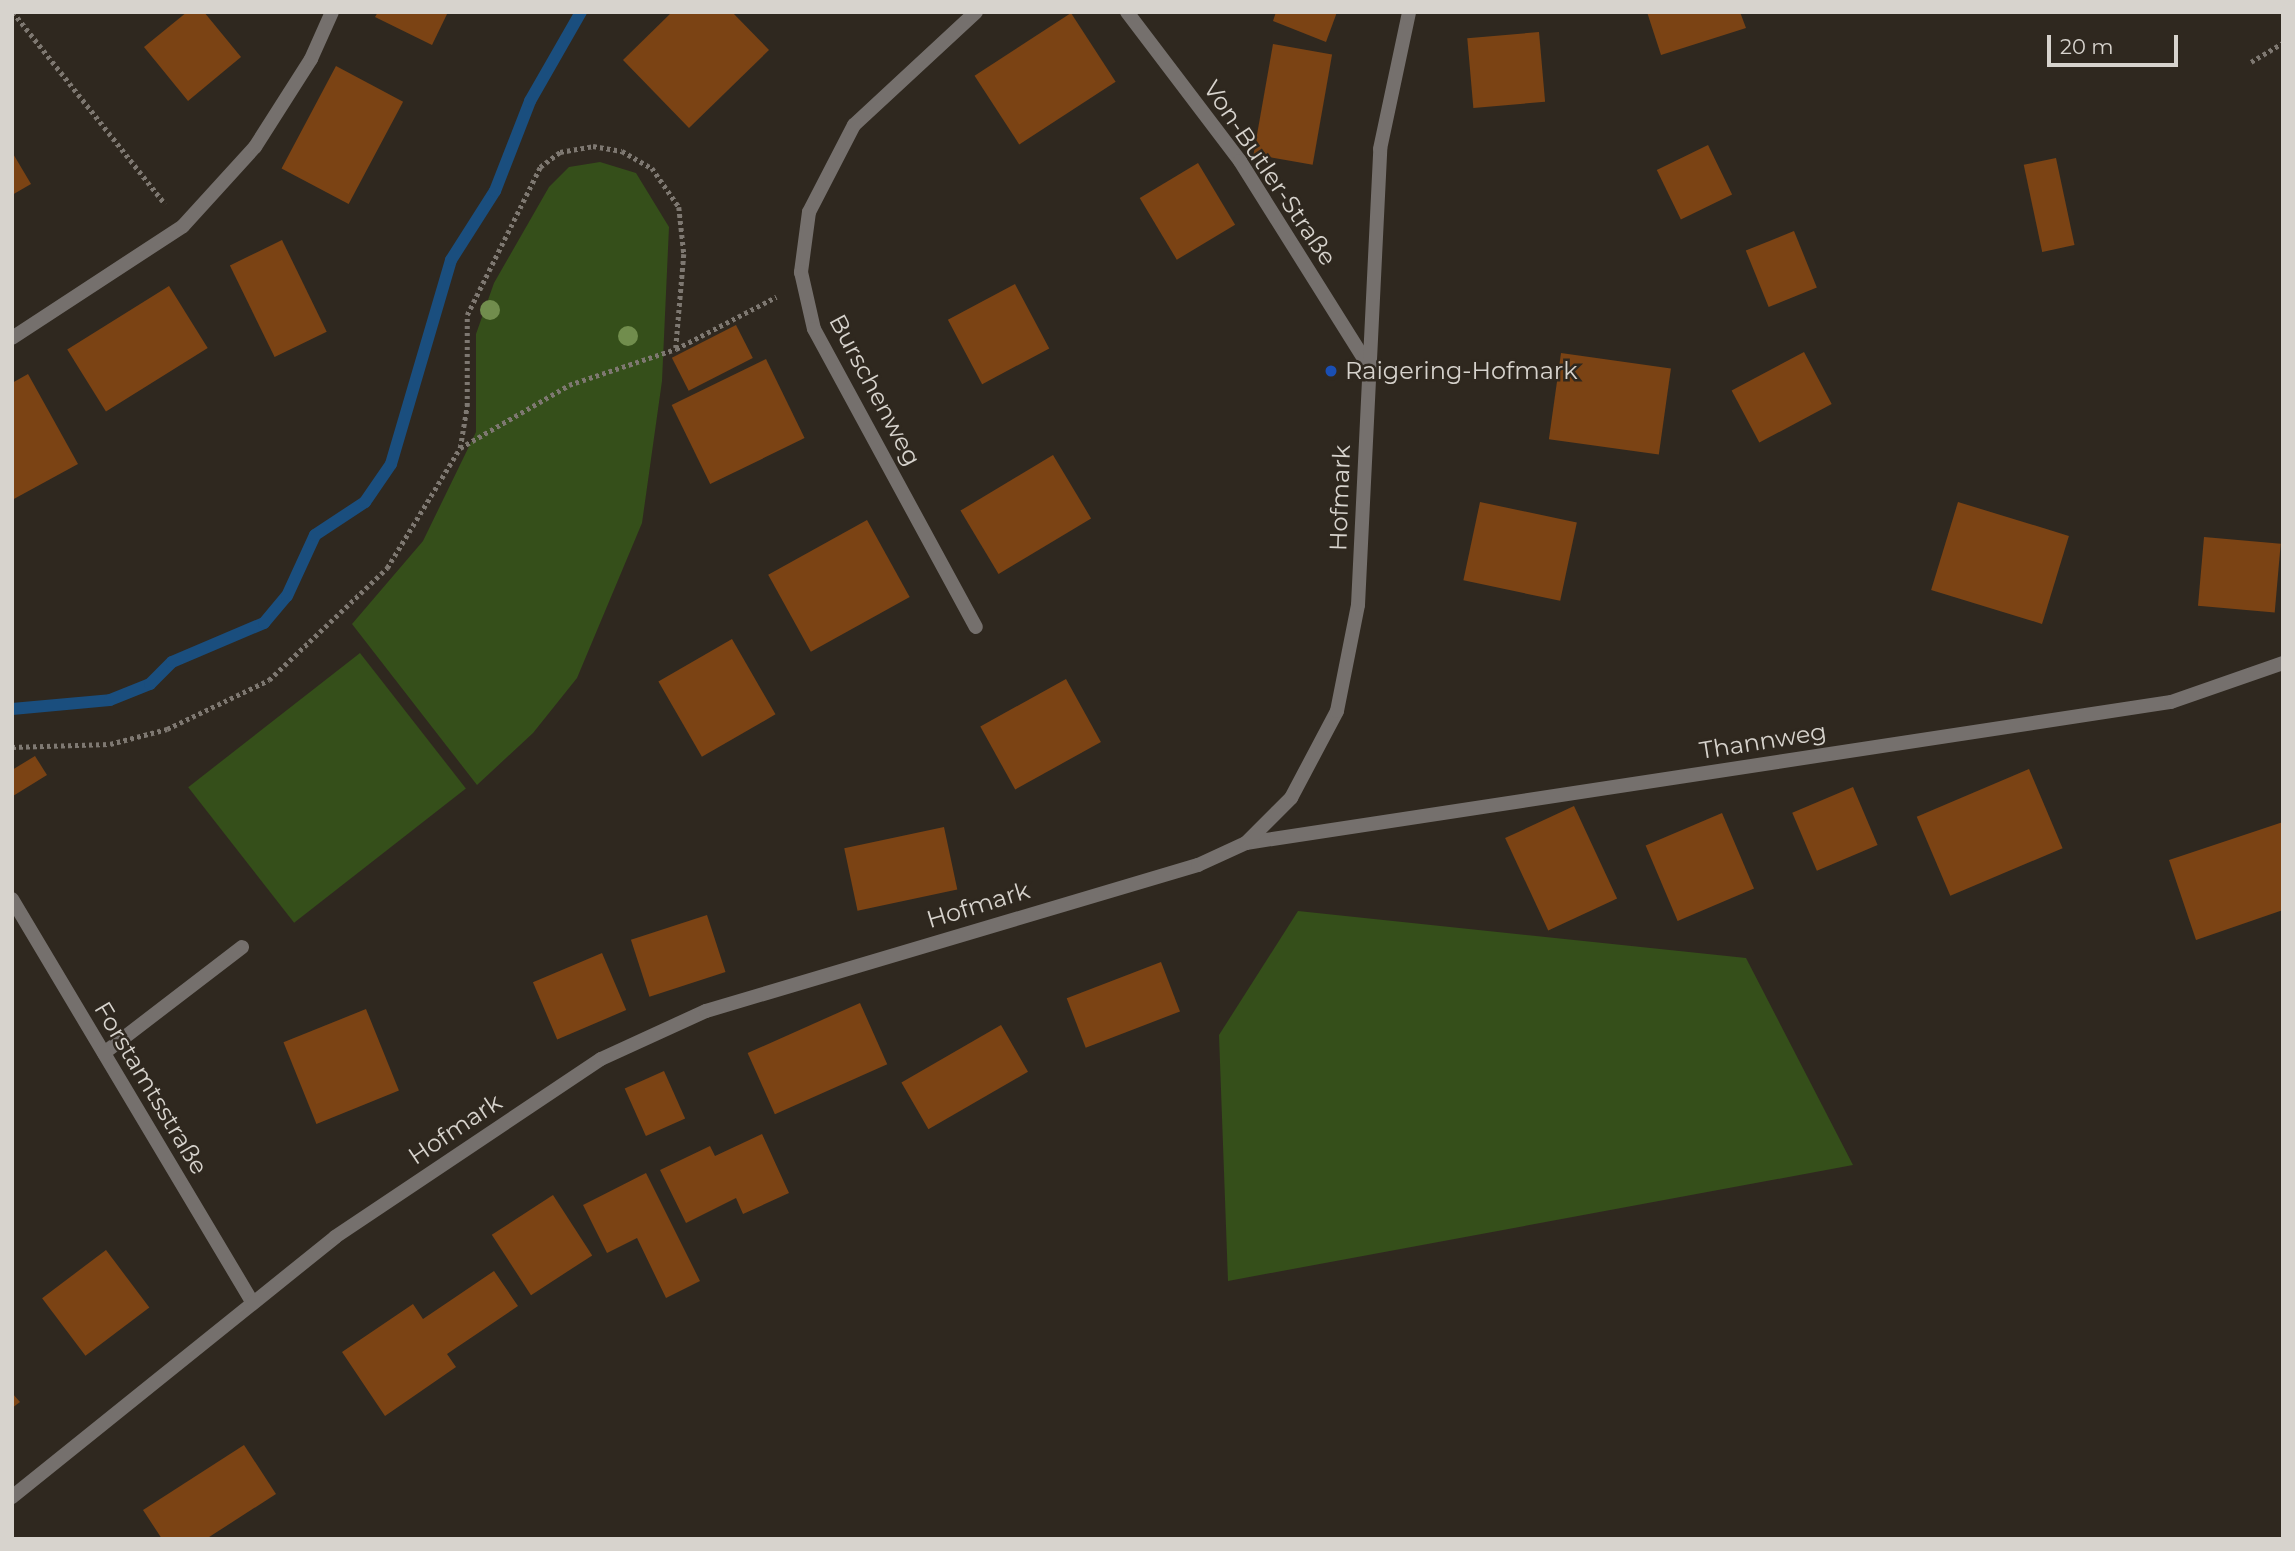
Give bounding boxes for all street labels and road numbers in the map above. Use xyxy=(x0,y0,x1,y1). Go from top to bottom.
street label: Von-Butler-Straße xyxy=(1197,75,1343,271)
street label: Burschenweg xyxy=(823,309,927,471)
street label: Hofmark xyxy=(1324,444,1356,552)
street label: Thannweg xyxy=(1698,717,1828,765)
street label: Hofmark xyxy=(923,876,1033,934)
street label: Forstamtsstraße xyxy=(88,996,214,1180)
street label: Hofmark xyxy=(403,1087,507,1171)

